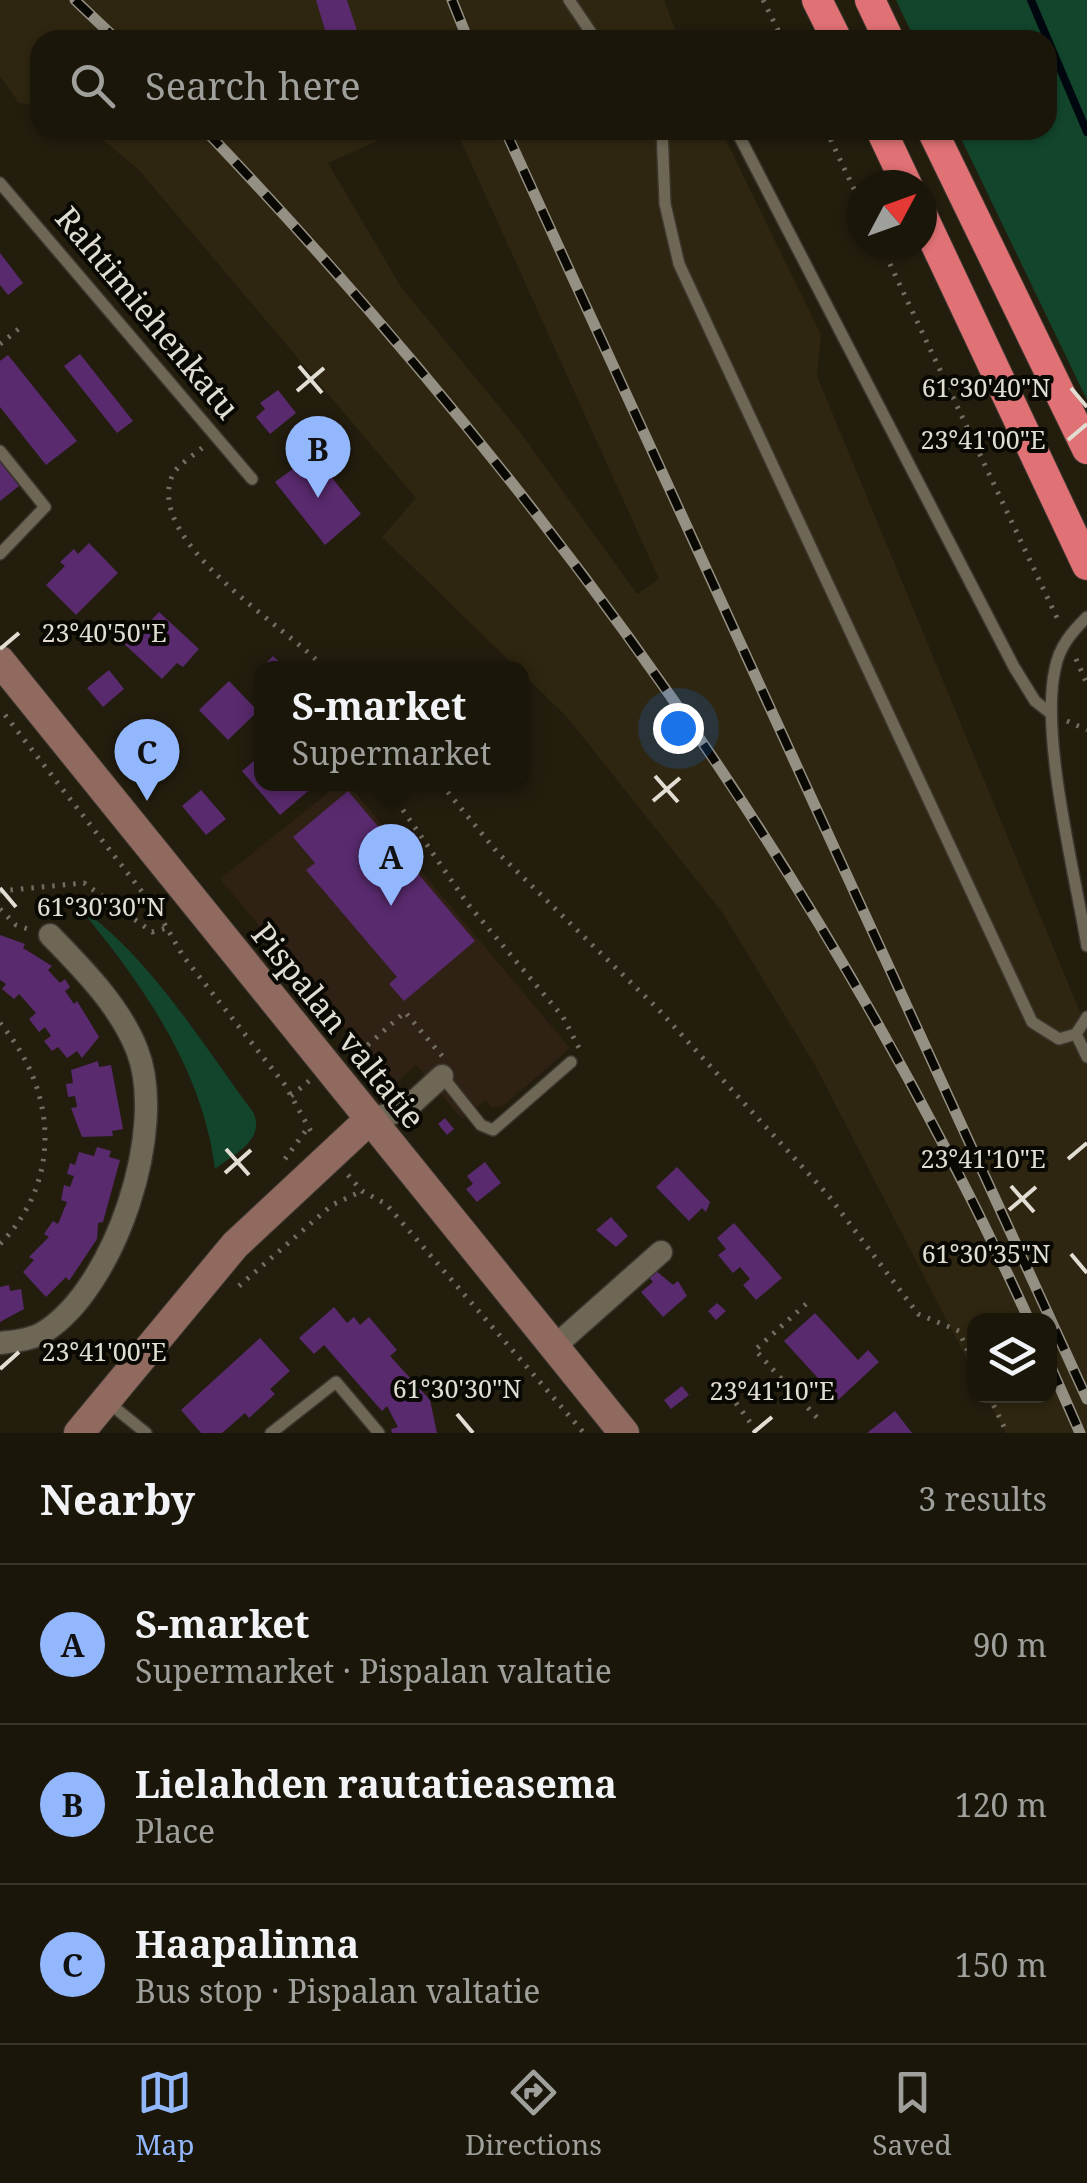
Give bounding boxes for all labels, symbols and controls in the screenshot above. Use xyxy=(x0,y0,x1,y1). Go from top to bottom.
search box xyxy=(30,30,1057,140)
icon: search xyxy=(65,58,120,113)
text: Search here xyxy=(145,59,361,111)
north arrow xyxy=(847,170,937,260)
street label: Rahtimiehenkatu xyxy=(47,197,250,427)
text: 61°30'40"N xyxy=(922,370,1050,404)
pin: B xyxy=(286,416,350,498)
text: 23°41'00"E xyxy=(920,422,1046,456)
text: 23°40'50"E xyxy=(41,615,167,649)
popup xyxy=(254,661,529,791)
text: S-market xyxy=(292,679,466,731)
your location xyxy=(653,703,704,754)
pin: C xyxy=(114,718,180,801)
text: Supermarket xyxy=(292,731,491,774)
pin: A xyxy=(358,824,424,906)
text: 61°30'30"N xyxy=(37,889,165,923)
street label: Pispalan valtatie xyxy=(243,913,435,1137)
text: 23°41'10"E xyxy=(920,1141,1046,1175)
text: 61°30'35"N xyxy=(922,1236,1050,1270)
map controls xyxy=(967,1313,1057,1403)
button: layers xyxy=(967,1313,1057,1403)
text: 23°41'00"E xyxy=(41,1334,167,1368)
text: 61°30'30"N xyxy=(393,1371,521,1405)
text: 23°41'10"E xyxy=(709,1373,835,1407)
text: Nearby xyxy=(40,1470,195,1527)
text: 3 results xyxy=(918,1477,1047,1520)
text: S-market xyxy=(135,1597,310,1649)
text: A xyxy=(60,1623,85,1666)
text: 90 m xyxy=(973,1623,1047,1666)
text: Supermarket · Pispalan valtatie xyxy=(135,1649,612,1692)
text: Lielahden rautatieasema xyxy=(135,1757,617,1809)
text: B xyxy=(62,1783,83,1826)
text: 120 m xyxy=(955,1783,1047,1826)
text: Place xyxy=(135,1809,215,1852)
text: Haapalinna xyxy=(135,1917,359,1969)
text: C xyxy=(62,1943,83,1986)
text: 150 m xyxy=(955,1943,1047,1986)
text: Bus stop · Pispalan valtatie xyxy=(135,1969,540,2012)
tab: Map xyxy=(135,2065,194,2163)
tab: Directions xyxy=(465,2065,602,2163)
tab: Saved xyxy=(872,2065,952,2163)

